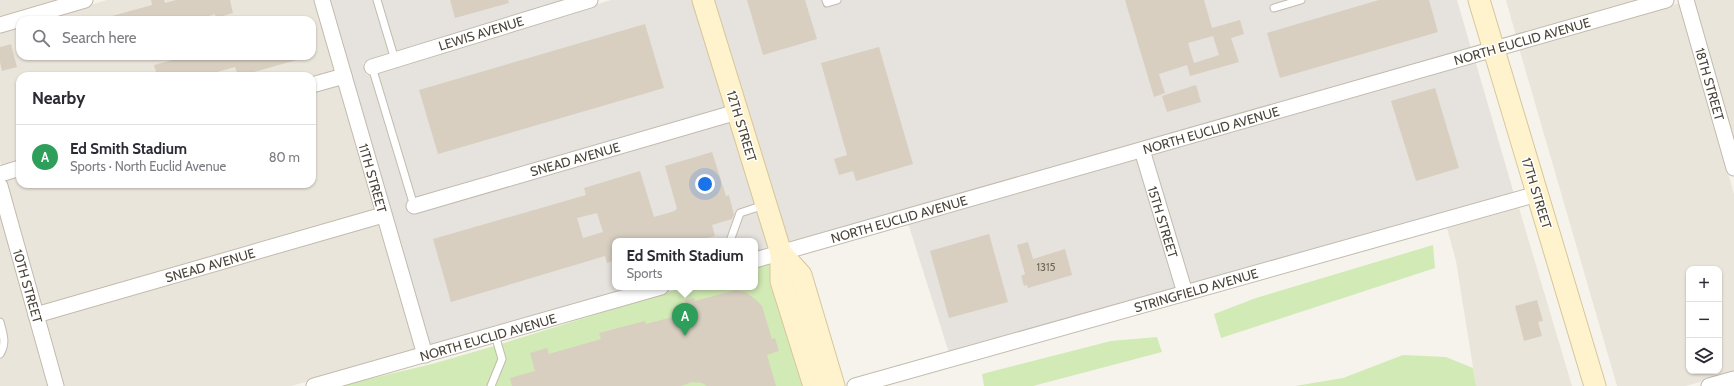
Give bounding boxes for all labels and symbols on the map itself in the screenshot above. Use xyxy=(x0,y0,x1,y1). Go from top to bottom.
street label: LEWIS AVENUE xyxy=(437,12,525,54)
street label: NORTH EUCLID AVENUE xyxy=(1452,14,1592,68)
street label: 18TH STREET xyxy=(1692,46,1728,122)
street label: 12TH STREET xyxy=(724,88,760,164)
street label: NORTH EUCLID AVENUE xyxy=(1141,103,1281,157)
street label: SNEAD AVENUE xyxy=(528,139,622,179)
street label: 11TH STREET xyxy=(355,142,391,214)
street label: 17TH STREET xyxy=(1519,155,1555,231)
your location xyxy=(695,174,715,194)
street label: 15TH STREET xyxy=(1145,184,1181,260)
street label: NORTH EUCLID AVENUE xyxy=(829,192,969,246)
street label: SNEAD AVENUE xyxy=(163,245,257,285)
street label: 10TH STREET xyxy=(10,247,46,325)
house number: 1315 xyxy=(1036,260,1056,274)
street label: STRINGFIELD AVENUE xyxy=(1132,265,1260,315)
pin: A xyxy=(672,303,698,336)
street label: NORTH EUCLID AVENUE xyxy=(418,310,558,364)

